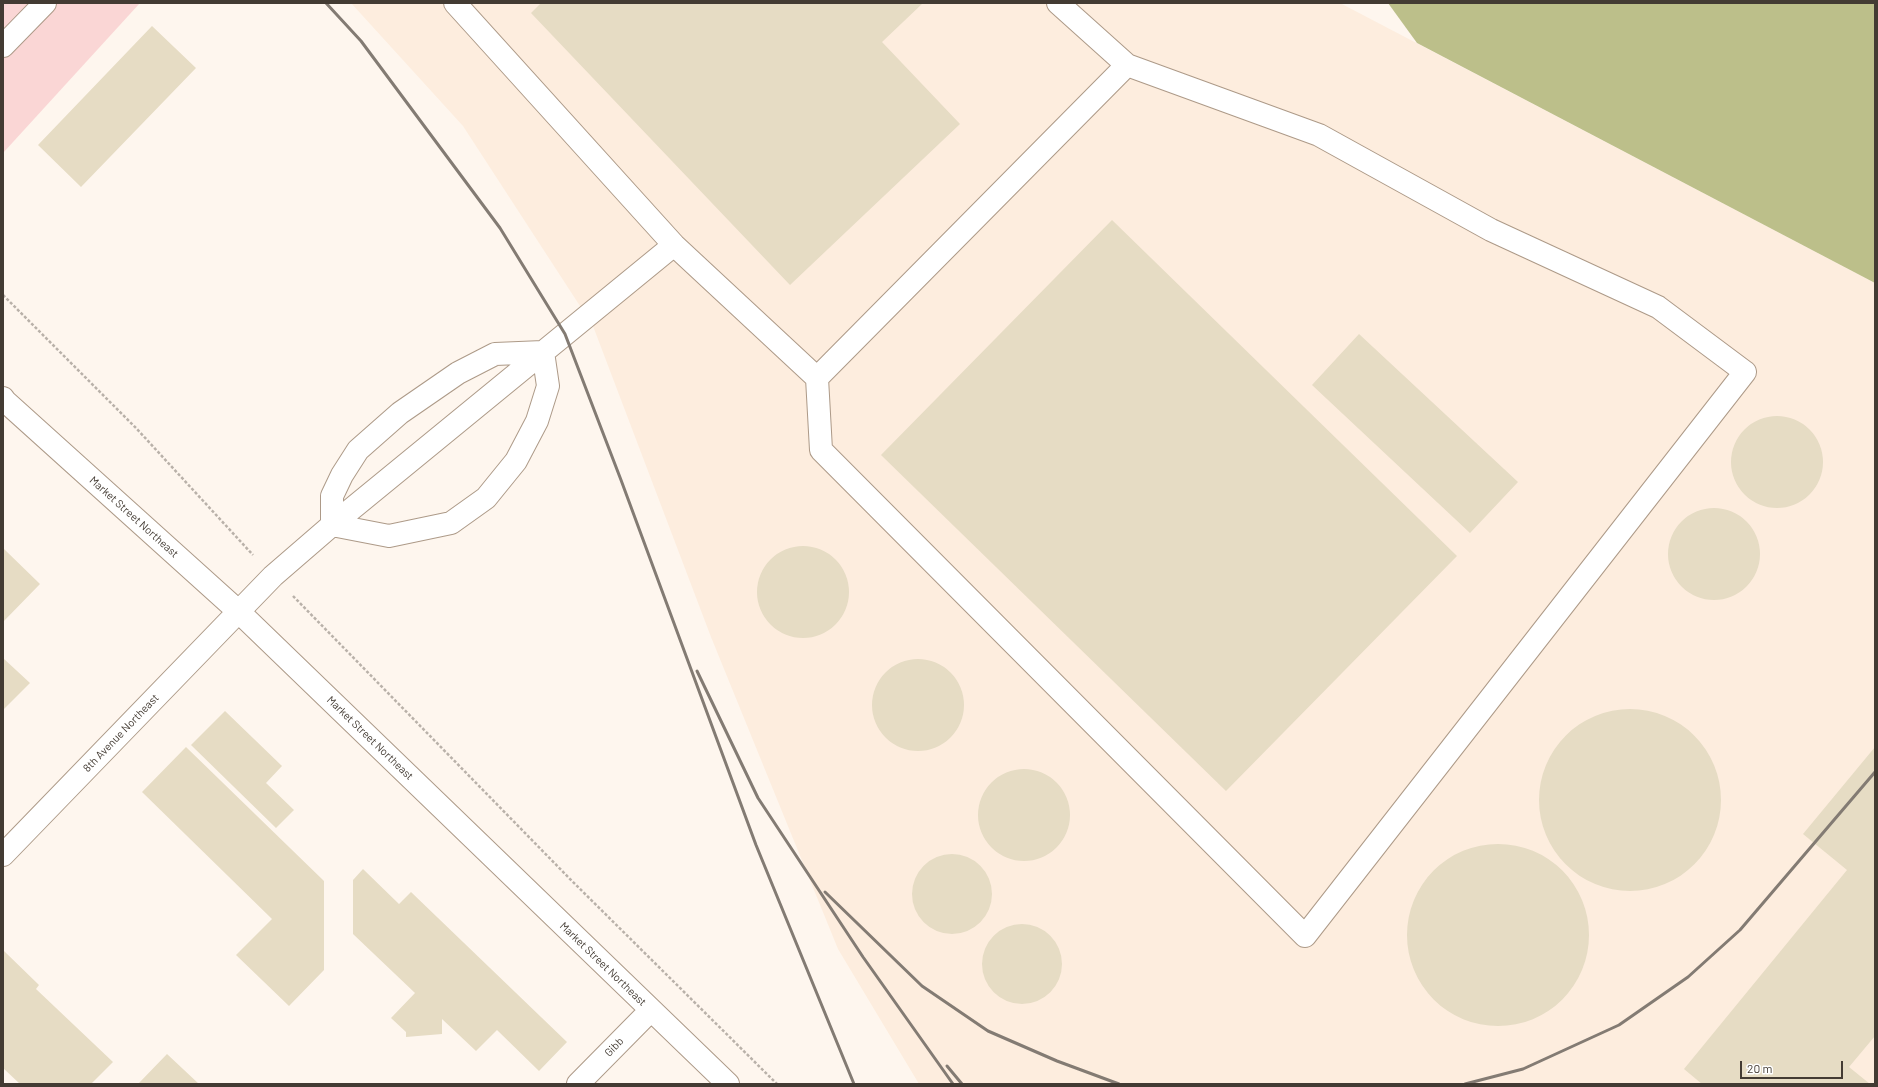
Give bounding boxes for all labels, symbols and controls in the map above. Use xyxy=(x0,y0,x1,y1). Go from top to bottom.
street label: Market Street Northeast xyxy=(87,474,181,560)
street label: 8th Avenue Northeast xyxy=(80,691,162,775)
street label: Market Street Northeast xyxy=(324,693,416,783)
street label: Market Street Northeast xyxy=(557,919,649,1009)
street label: Gibb xyxy=(602,1035,626,1059)
scale bar xyxy=(1742,1053,1845,1079)
text: 20 m xyxy=(1747,1061,1773,1075)

